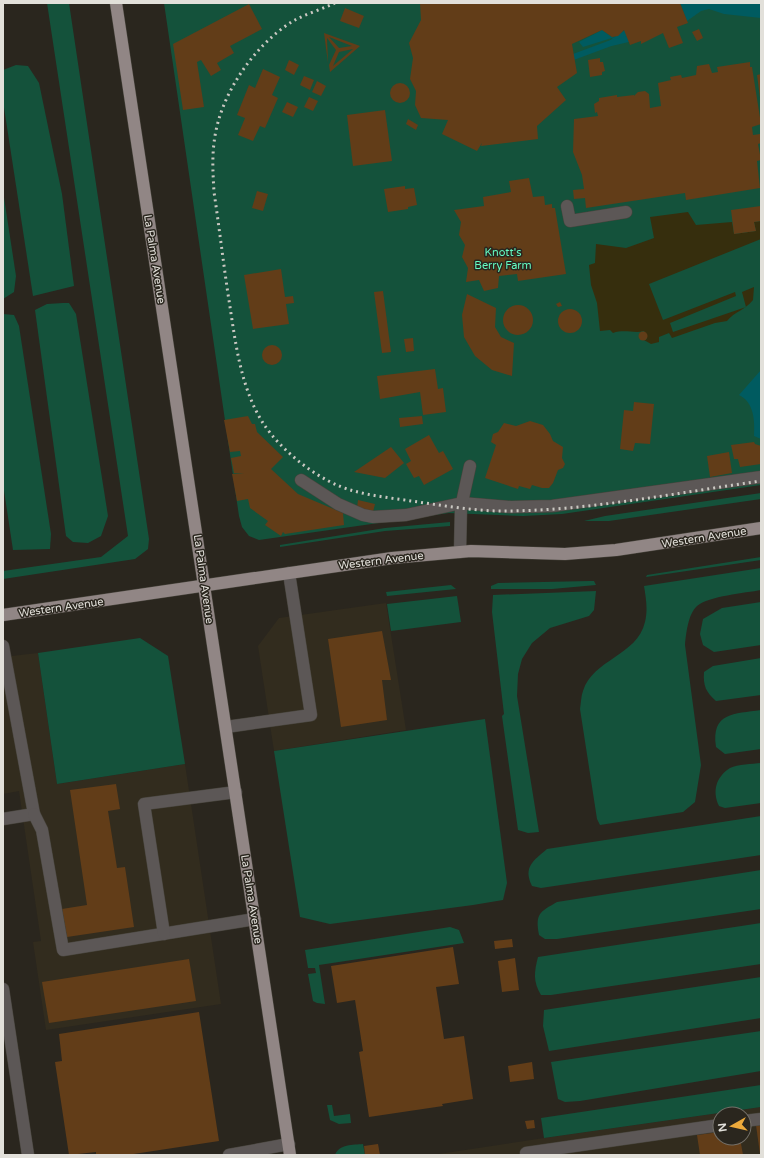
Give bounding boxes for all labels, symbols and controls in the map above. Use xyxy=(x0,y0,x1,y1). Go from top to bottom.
street label: La Palma Avenue xyxy=(141,214,168,305)
park label: Knott's Berry Farm xyxy=(474,246,532,272)
street label: Western Avenue xyxy=(661,524,747,551)
street label: La Palma Avenue xyxy=(191,534,216,624)
street label: Western Avenue xyxy=(338,549,424,572)
street label: Western Avenue xyxy=(18,595,104,620)
street label: La Palma Avenue xyxy=(238,854,265,945)
north arrow xyxy=(712,1106,752,1146)
text: N xyxy=(716,1122,730,1133)

